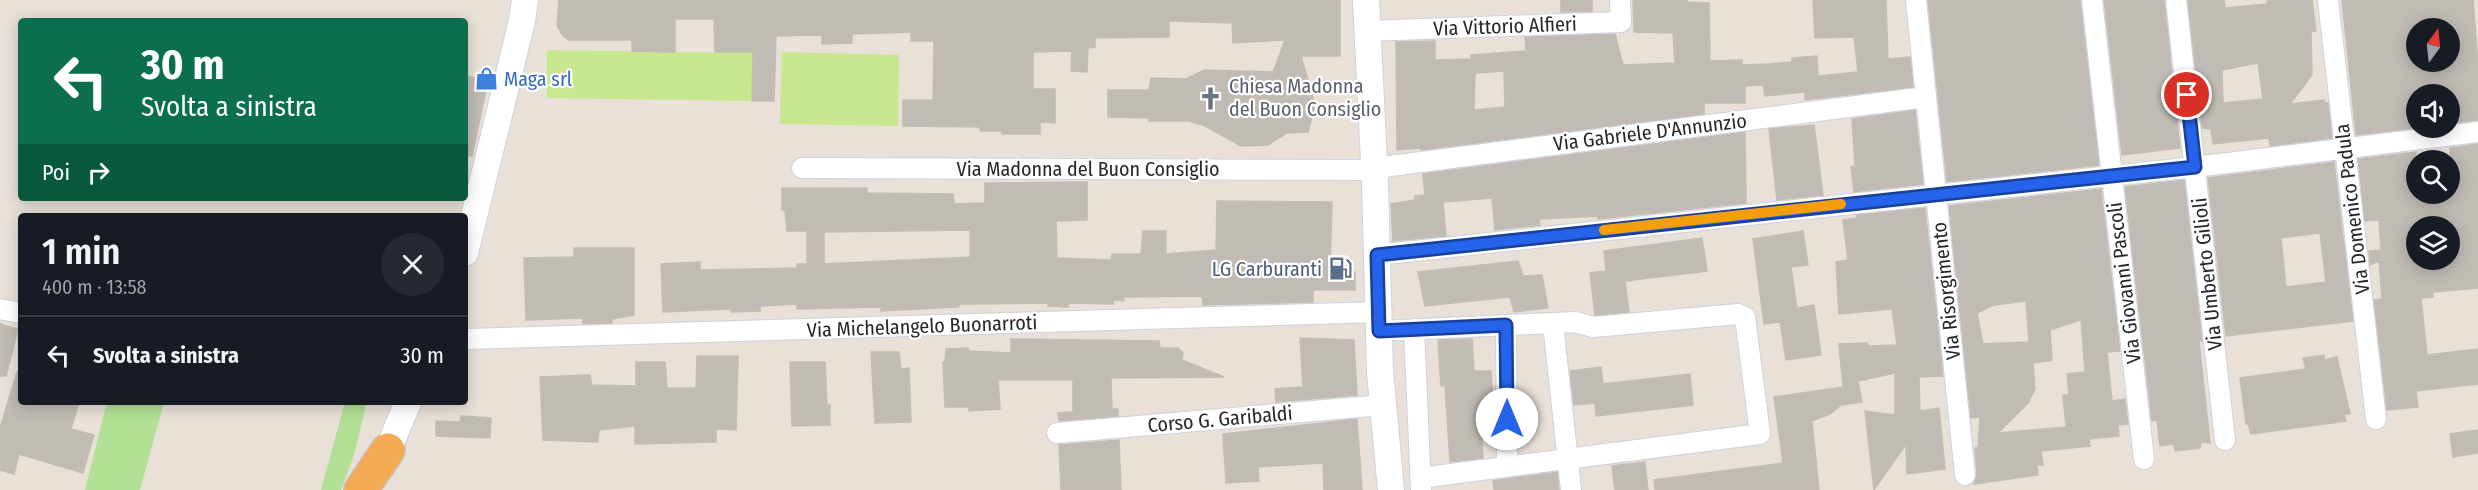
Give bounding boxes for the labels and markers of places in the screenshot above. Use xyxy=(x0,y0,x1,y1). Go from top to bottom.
shop icon: Maga srl xyxy=(473,66,499,92)
place label: Maga srl xyxy=(504,67,572,91)
pin xyxy=(2161,69,2212,120)
place label: Chiesa Madonna del Buon Consiglio xyxy=(1229,74,1381,121)
church icon: Chiesa Madonna del Buon Consiglio xyxy=(1198,85,1224,111)
fuel station icon: LG Carburanti xyxy=(1327,256,1353,282)
place label: LG Carburanti xyxy=(1212,257,1322,281)

